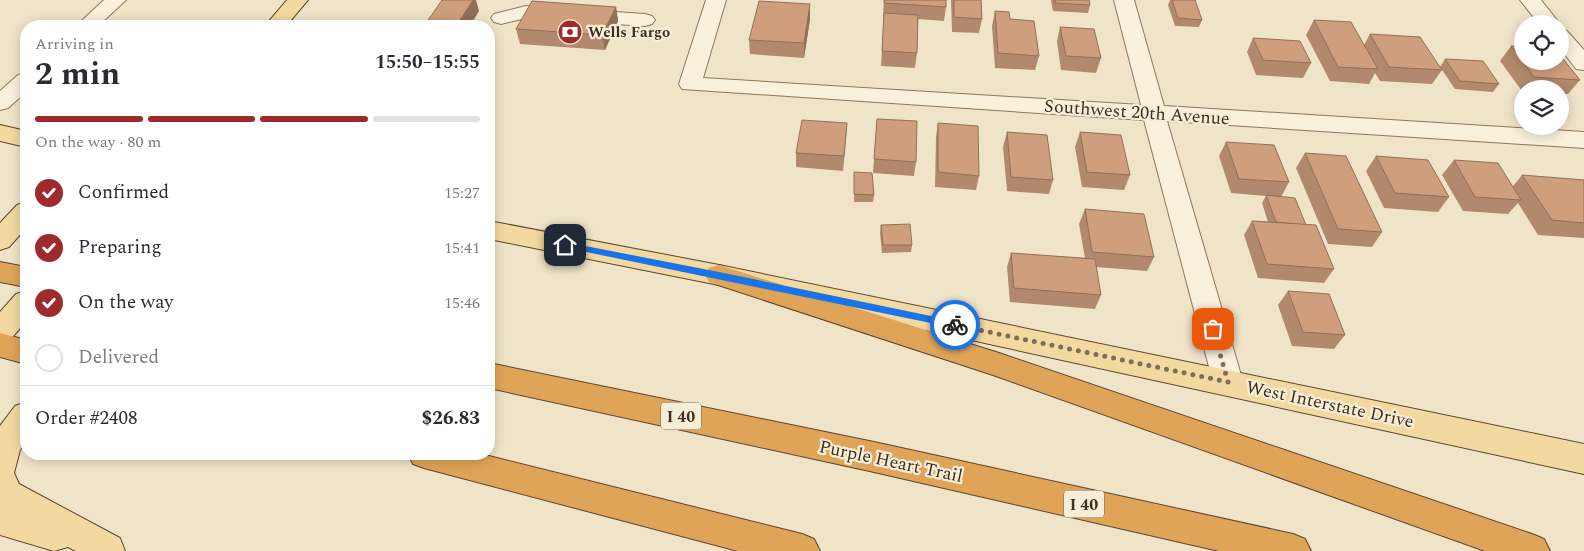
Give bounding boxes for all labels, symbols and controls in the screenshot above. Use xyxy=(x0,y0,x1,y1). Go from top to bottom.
map controls xyxy=(1514,15,1569,135)
button: locate xyxy=(1514,15,1569,70)
bank icon: Wells Fargo xyxy=(557,19,583,45)
place label: Wells Fargo xyxy=(588,21,670,44)
text: Arriving in xyxy=(35,32,114,56)
text: 15:50–15:55 xyxy=(375,48,480,77)
text: 2 min xyxy=(35,50,120,99)
button: layers xyxy=(1514,80,1569,135)
street label: Southwest 20th Avenue xyxy=(1043,93,1231,132)
text: On the way · 80 m xyxy=(35,130,161,154)
text: Confirmed xyxy=(78,178,169,207)
icon: check xyxy=(35,179,63,207)
text: 15:27 xyxy=(444,181,480,205)
pin xyxy=(544,224,586,266)
icon: home xyxy=(551,231,579,259)
text: Preparing xyxy=(78,233,162,262)
icon: check xyxy=(35,234,63,262)
text: 15:41 xyxy=(444,236,480,260)
text: On the way xyxy=(78,288,174,317)
icon: check xyxy=(35,289,63,317)
text: 15:46 xyxy=(444,291,480,315)
courier xyxy=(930,300,980,350)
pin xyxy=(1192,308,1234,350)
icon: bike xyxy=(941,311,969,339)
icon: bag xyxy=(1199,315,1227,343)
text: Delivered xyxy=(78,343,159,372)
street label: West Interstate Drive xyxy=(1244,374,1416,435)
road number: I 40 xyxy=(661,402,701,430)
text: Order #2408 xyxy=(35,404,138,433)
text: $26.83 xyxy=(422,404,480,433)
street label: Purple Heart Trail xyxy=(817,433,965,490)
road number: I 40 xyxy=(1064,490,1104,518)

